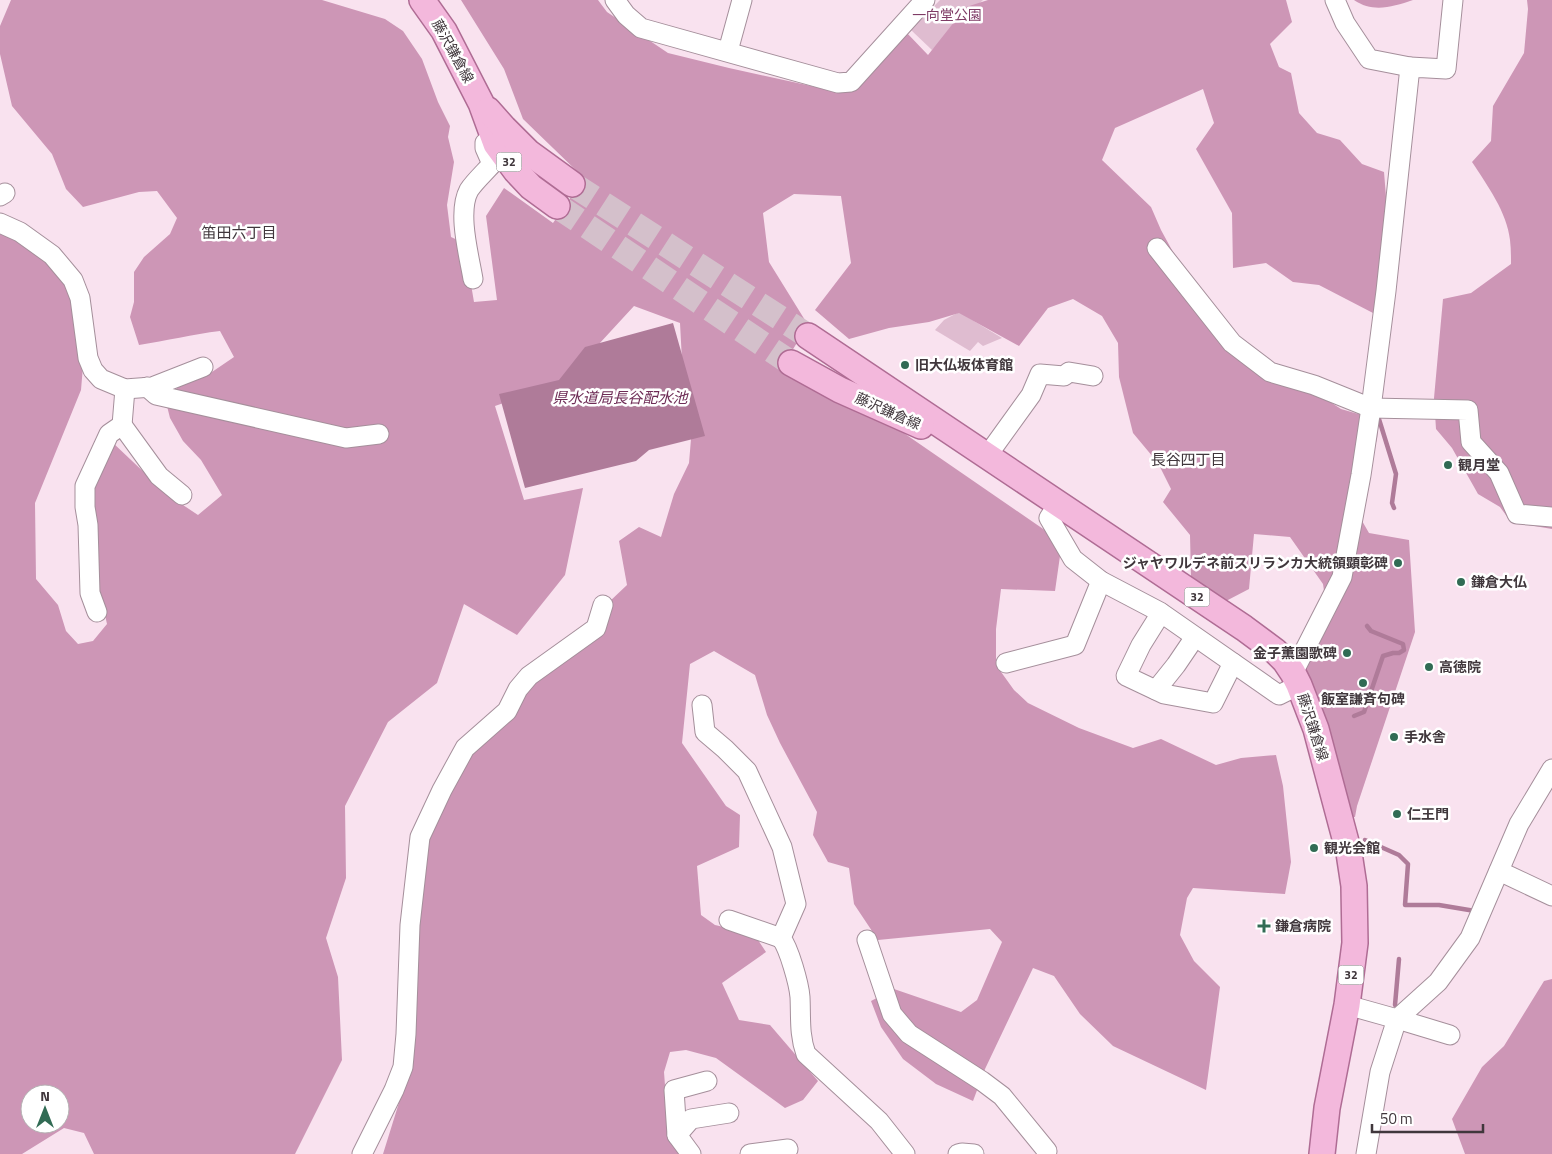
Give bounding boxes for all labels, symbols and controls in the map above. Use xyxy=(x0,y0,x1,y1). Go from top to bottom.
park label: 一向堂公園 xyxy=(912,4,982,25)
street label: 藤沢鎌倉線 xyxy=(427,15,480,86)
road number: 32 xyxy=(496,152,522,172)
district label: 笛田六丁目 xyxy=(201,221,277,244)
place label: 旧大仏坂体育館 xyxy=(915,354,1013,375)
marker: 旧大仏坂体育館 xyxy=(899,359,911,371)
water label: 県水道局長谷配水池 xyxy=(552,386,689,409)
street label: 藤沢鎌倉線 xyxy=(852,387,924,434)
district label: 長谷四丁目 xyxy=(1150,448,1226,471)
place label: 観月堂 xyxy=(1458,454,1500,475)
marker: 観月堂 xyxy=(1442,459,1454,471)
place label: ジャヤワルデネ前スリランカ大統領顕彰碑 xyxy=(1123,552,1388,573)
marker: ジャヤワルデネ前スリランカ大統領顕彰碑 xyxy=(1392,557,1404,569)
place label: 鎌倉大仏 xyxy=(1471,571,1527,592)
marker: 鎌倉大仏 xyxy=(1455,576,1467,588)
road number: 32 xyxy=(1184,588,1210,606)
place label: 金子薫園歌碑 xyxy=(1253,642,1337,663)
marker: 金子薫園歌碑 xyxy=(1341,647,1353,659)
place label: 高徳院 xyxy=(1439,656,1481,677)
marker: 高徳院 xyxy=(1423,661,1435,673)
marker: 飯室謙斉句碑 xyxy=(1357,677,1369,689)
place label: 飯室謙斉句碑 xyxy=(1321,688,1405,709)
street label: 藤沢鎌倉線 xyxy=(1293,690,1334,763)
place label: 手水舎 xyxy=(1404,726,1446,747)
marker: 手水舎 xyxy=(1388,731,1400,743)
place label: 仁王門 xyxy=(1407,803,1449,824)
marker: 仁王門 xyxy=(1391,808,1403,820)
place label: 観光会館 xyxy=(1324,837,1380,858)
marker: 観光会館 xyxy=(1308,842,1320,854)
place label: 鎌倉病院 xyxy=(1275,915,1331,936)
marker: 鎌倉病院 xyxy=(1257,919,1271,933)
road number: 32 xyxy=(1338,966,1364,984)
north arrow xyxy=(20,1084,70,1134)
text: N xyxy=(40,1085,50,1106)
scale bar xyxy=(1372,1102,1483,1134)
text: 50 m xyxy=(1380,1107,1413,1130)

